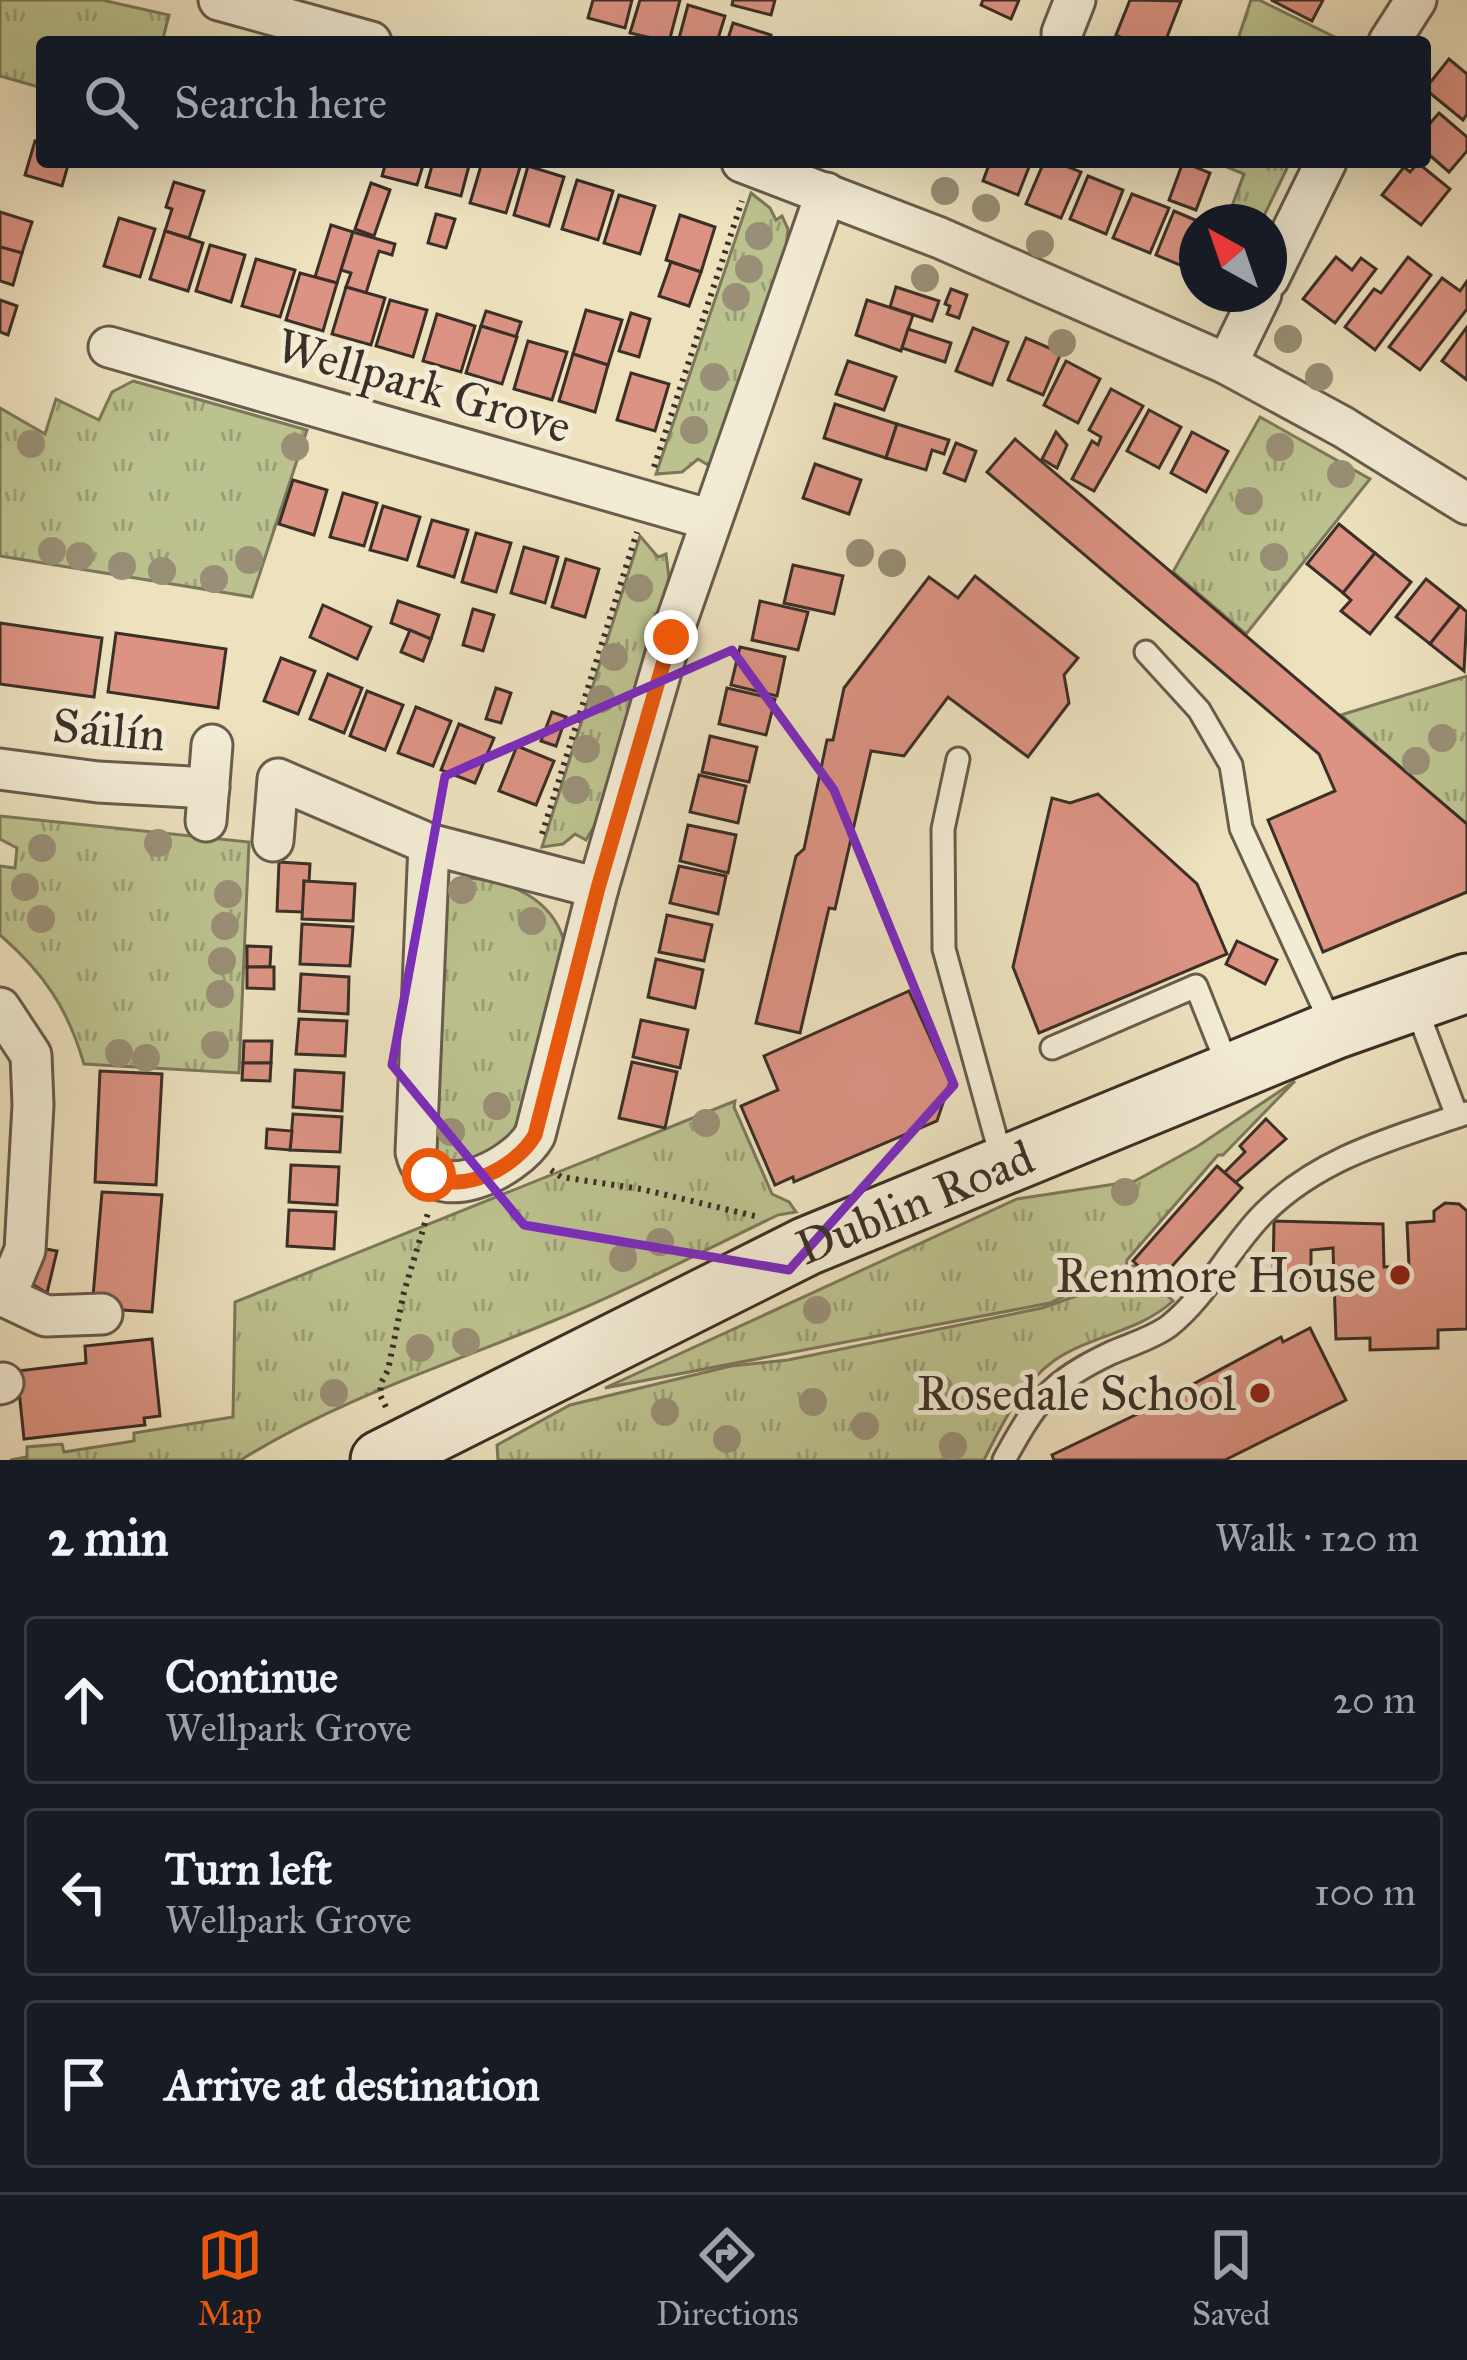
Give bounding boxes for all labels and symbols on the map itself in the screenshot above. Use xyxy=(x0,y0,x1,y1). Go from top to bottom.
north arrow xyxy=(1179,204,1287,312)
street label: Wellpark Grove xyxy=(270,315,578,456)
route end xyxy=(644,610,698,664)
street label: Sáilín xyxy=(50,695,168,764)
street label: Dublin Road xyxy=(787,1127,1042,1277)
route start xyxy=(402,1148,456,1202)
place label: Renmore House xyxy=(1055,1246,1376,1305)
marker: Renmore House xyxy=(1387,1262,1413,1288)
place label: Rosedale School xyxy=(917,1364,1236,1423)
marker: Rosedale School xyxy=(1247,1380,1273,1406)

